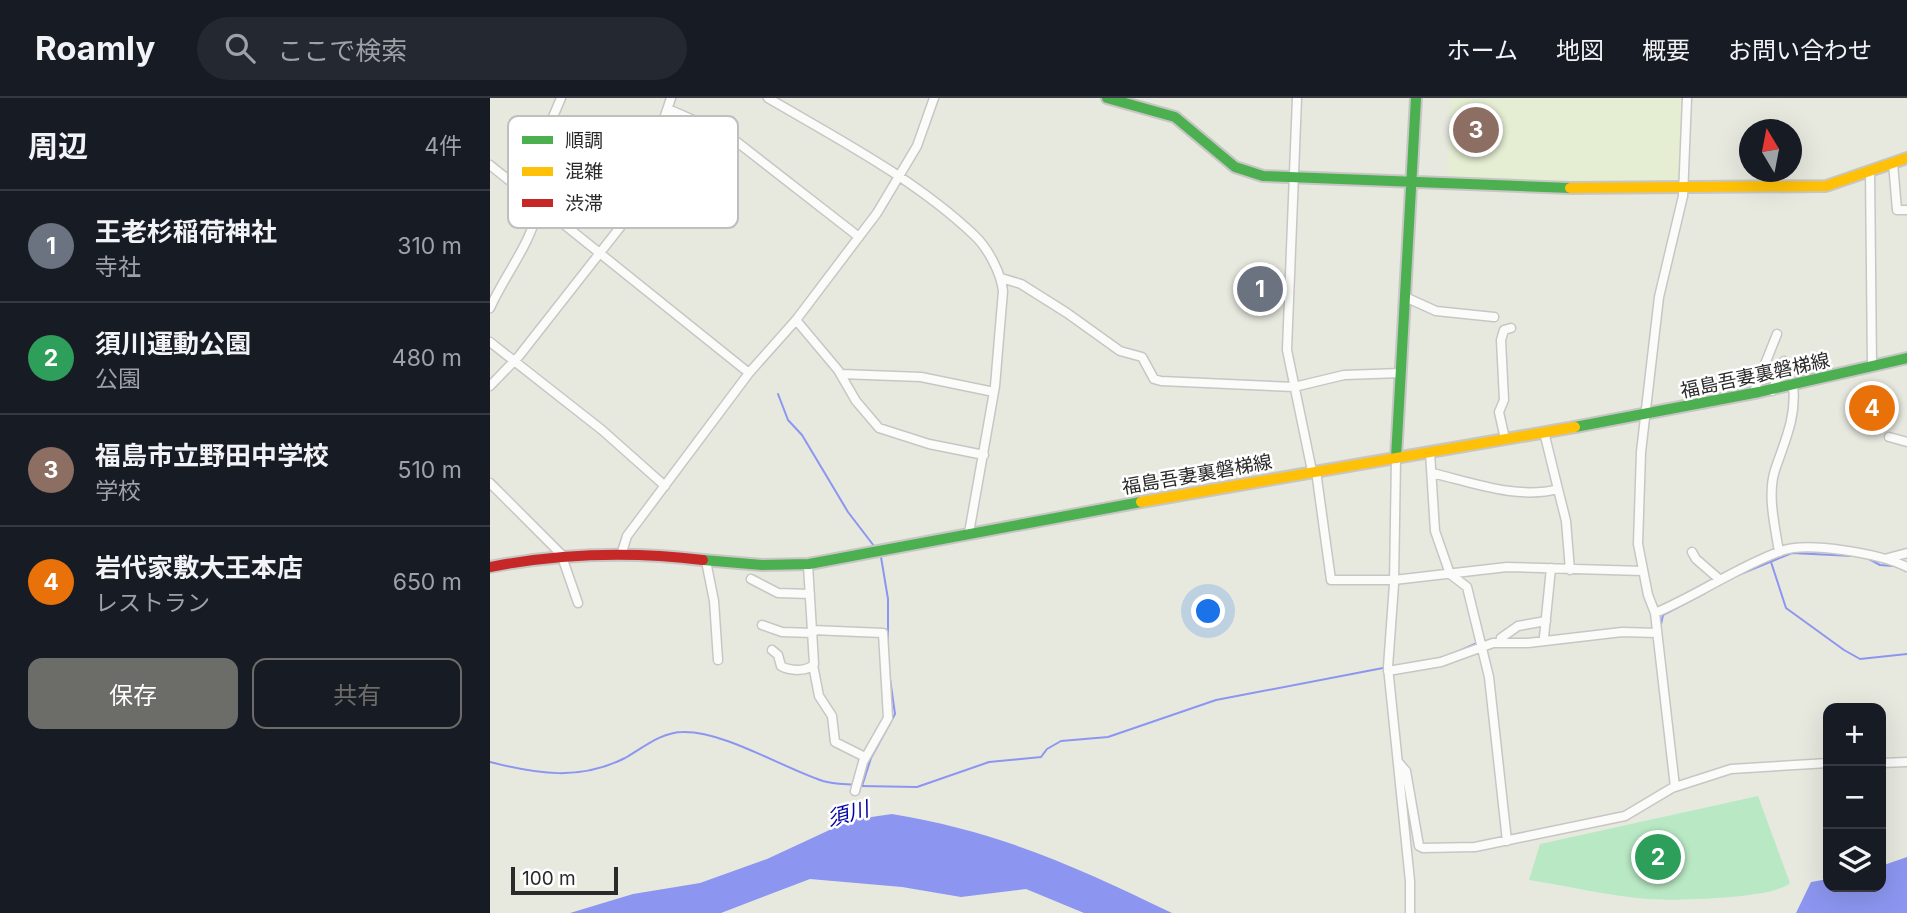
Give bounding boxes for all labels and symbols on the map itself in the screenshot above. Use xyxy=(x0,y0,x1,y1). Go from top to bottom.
pin: 3 xyxy=(1453,104,1499,156)
legend xyxy=(508,116,738,228)
north arrow xyxy=(1739,119,1802,182)
text: 順調 xyxy=(565,129,603,152)
text: 混雑 xyxy=(565,160,603,183)
text: 渋滞 xyxy=(565,192,603,215)
pin: 1 xyxy=(1237,263,1283,315)
street label: 福島吾妻裏磐梯線 xyxy=(1678,348,1832,403)
pin: 4 xyxy=(1849,382,1895,434)
street label: 福島吾妻裏磐梯線 xyxy=(1120,450,1274,499)
your location xyxy=(1191,594,1225,628)
water label: 須川 xyxy=(824,795,873,831)
pin: 2 xyxy=(1635,831,1681,883)
scale bar xyxy=(511,864,618,896)

